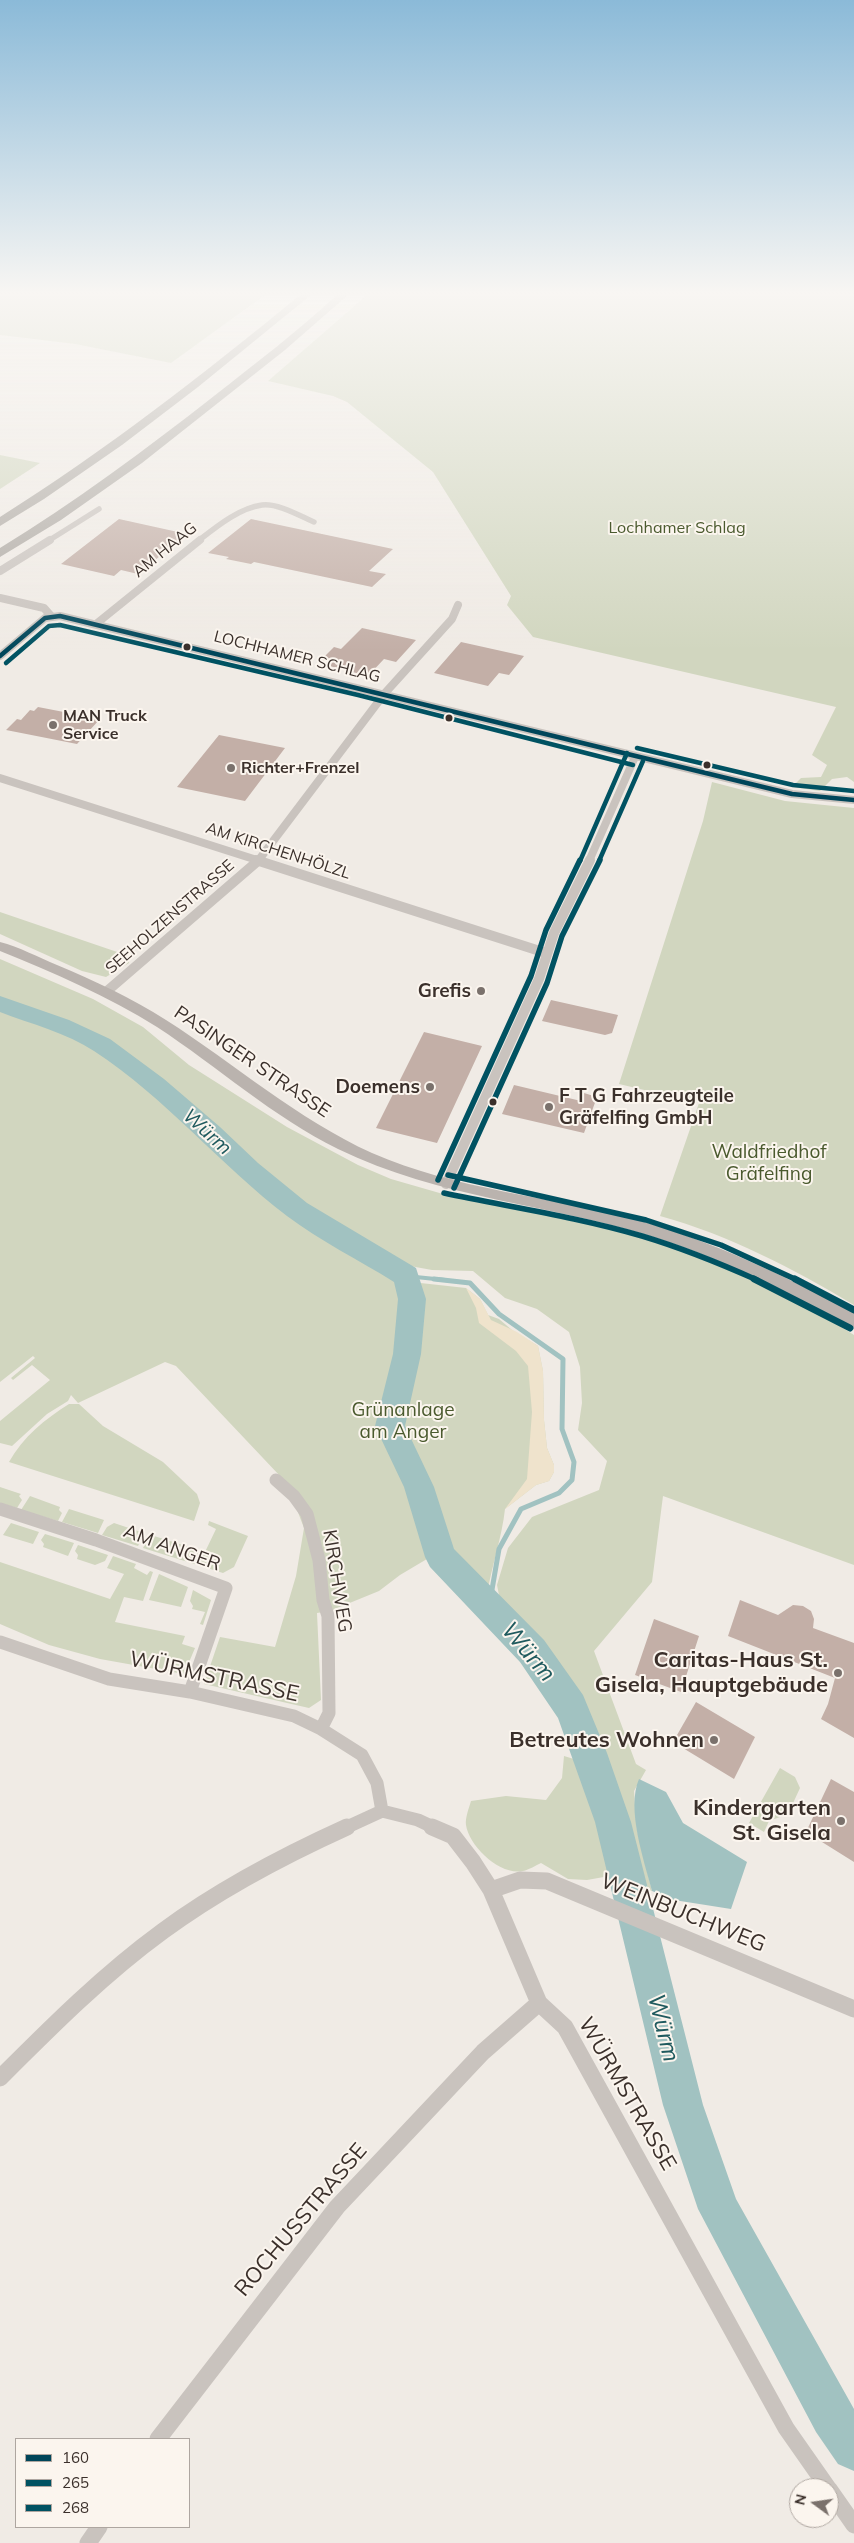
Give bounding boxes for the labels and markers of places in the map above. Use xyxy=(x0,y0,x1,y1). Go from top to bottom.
unlabelled marker xyxy=(182,642,192,652)
place label: MAN Truck Service xyxy=(63,706,147,744)
unlabelled marker xyxy=(444,713,454,723)
marker: MAN Truck Service xyxy=(47,719,59,731)
place label: Richter+Frenzel xyxy=(241,758,360,778)
unlabelled marker xyxy=(702,760,712,770)
marker: Richter+Frenzel xyxy=(225,762,237,774)
place label: Grefis xyxy=(418,980,471,1002)
marker: Grefis xyxy=(475,985,487,997)
place label: Doemens xyxy=(335,1076,420,1098)
marker: Doemens xyxy=(424,1081,436,1093)
place label: F T G Fahrzeugteile Gräfelfing GmbH xyxy=(559,1085,734,1129)
unlabelled marker xyxy=(488,1097,498,1107)
marker: F T G Fahrzeugteile Gräfelfing GmbH xyxy=(543,1101,555,1113)
place label: Caritas-Haus St. Gisela, Hauptgebäude xyxy=(595,1647,828,1698)
marker: Caritas-Haus St. Gisela, Hauptgebäude xyxy=(832,1667,844,1679)
place label: Betreutes Wohnen xyxy=(509,1727,704,1753)
marker: Betreutes Wohnen xyxy=(708,1734,720,1746)
place label: Kindergarten St. Gisela xyxy=(693,1795,831,1846)
marker: Kindergarten St. Gisela xyxy=(835,1815,847,1827)

